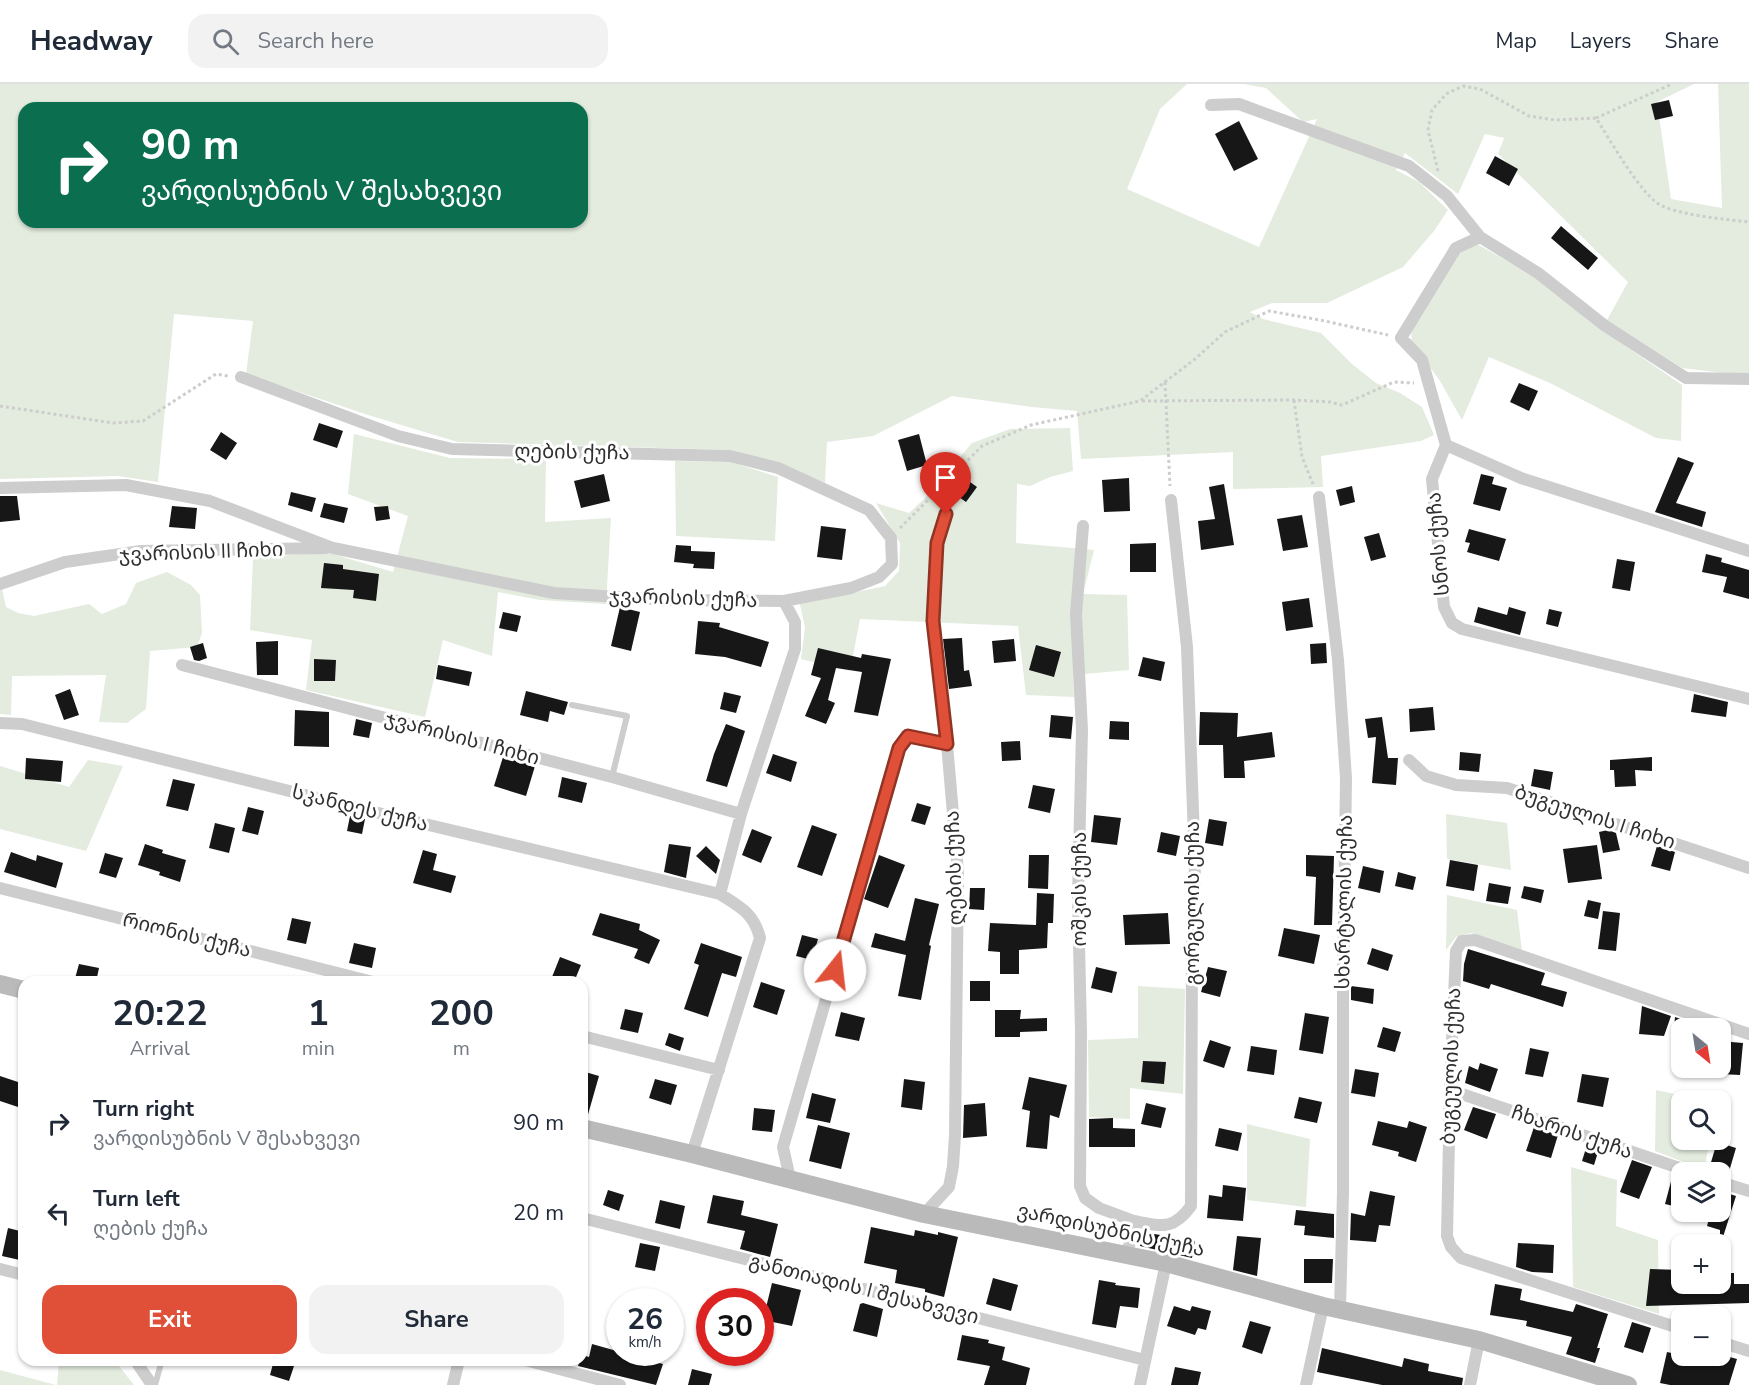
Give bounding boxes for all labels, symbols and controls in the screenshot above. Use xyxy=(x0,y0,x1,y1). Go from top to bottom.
search box xyxy=(188,14,608,68)
text: Headway xyxy=(30,22,152,60)
icon: search xyxy=(209,25,242,58)
text: Search here xyxy=(257,26,374,56)
text: Map xyxy=(1495,27,1537,55)
text: Layers xyxy=(1570,27,1631,55)
text: Share xyxy=(1664,27,1719,55)
text: 90 m xyxy=(141,117,240,174)
icon: right xyxy=(42,126,120,204)
text: ვარდისუბნის V შესახვევი xyxy=(141,173,502,210)
street label: ღების ქუჩა xyxy=(514,437,630,467)
pin xyxy=(920,452,971,514)
icon: arrive xyxy=(929,461,962,494)
street label: სნოს ქუჩა xyxy=(1420,491,1456,597)
street label: ჯვარისის II ჩიხი xyxy=(118,536,284,568)
street label: ჯვარისის ქუჩა xyxy=(608,582,758,614)
street label: ჯვარისის I ჩიხი xyxy=(382,704,542,772)
street label: სკანდეს ქუჩა xyxy=(289,778,431,838)
street label: ბუგეულის I ჩიხი xyxy=(1511,778,1679,856)
street label: ღების ქუჩა xyxy=(938,810,970,926)
street label: სხარტალის ქუჩა xyxy=(1329,814,1359,990)
street label: გორგულის ქუჩა xyxy=(1179,821,1206,985)
street label: ოშკის ქუჩა xyxy=(1066,832,1093,946)
street label: რიონის ქუჩა xyxy=(120,906,254,964)
position arrow xyxy=(803,938,867,1002)
street label: ბუგეულის ქუჩა xyxy=(1435,987,1467,1145)
text: 20:22 xyxy=(112,989,208,1038)
text: 1 xyxy=(307,989,329,1038)
text: 200 xyxy=(429,989,494,1038)
north arrow xyxy=(1671,1018,1731,1078)
map controls xyxy=(1671,1018,1731,1366)
text: Arrival xyxy=(130,1035,190,1062)
text: min xyxy=(302,1035,335,1062)
text: m xyxy=(453,1035,470,1062)
button: search xyxy=(1671,1090,1731,1150)
text: Turn right xyxy=(93,1094,194,1124)
street label: ჩხარის ქუჩა xyxy=(1508,1099,1636,1165)
icon: right xyxy=(42,1107,75,1140)
text: 90 m xyxy=(513,1108,564,1138)
text: ვარდისუბნის V შესახვევი xyxy=(93,1125,361,1152)
button: layers xyxy=(1671,1162,1731,1222)
text: Turn left xyxy=(93,1184,180,1214)
icon: left xyxy=(42,1197,75,1230)
street label: ვარდისუბნის ქუჩა xyxy=(1015,1197,1207,1263)
text: 20 m xyxy=(513,1198,564,1228)
text: ღების ქუჩა xyxy=(93,1215,208,1242)
button: + xyxy=(1671,1234,1731,1294)
street label: განთიადის I შესახვევი xyxy=(746,1247,982,1331)
button: Exit xyxy=(42,1285,297,1354)
button: Share xyxy=(309,1285,564,1354)
speed limit sign: 30 xyxy=(696,1288,774,1366)
text: 26 xyxy=(627,1299,663,1340)
button: − xyxy=(1671,1306,1731,1366)
text: km/h xyxy=(628,1332,662,1352)

